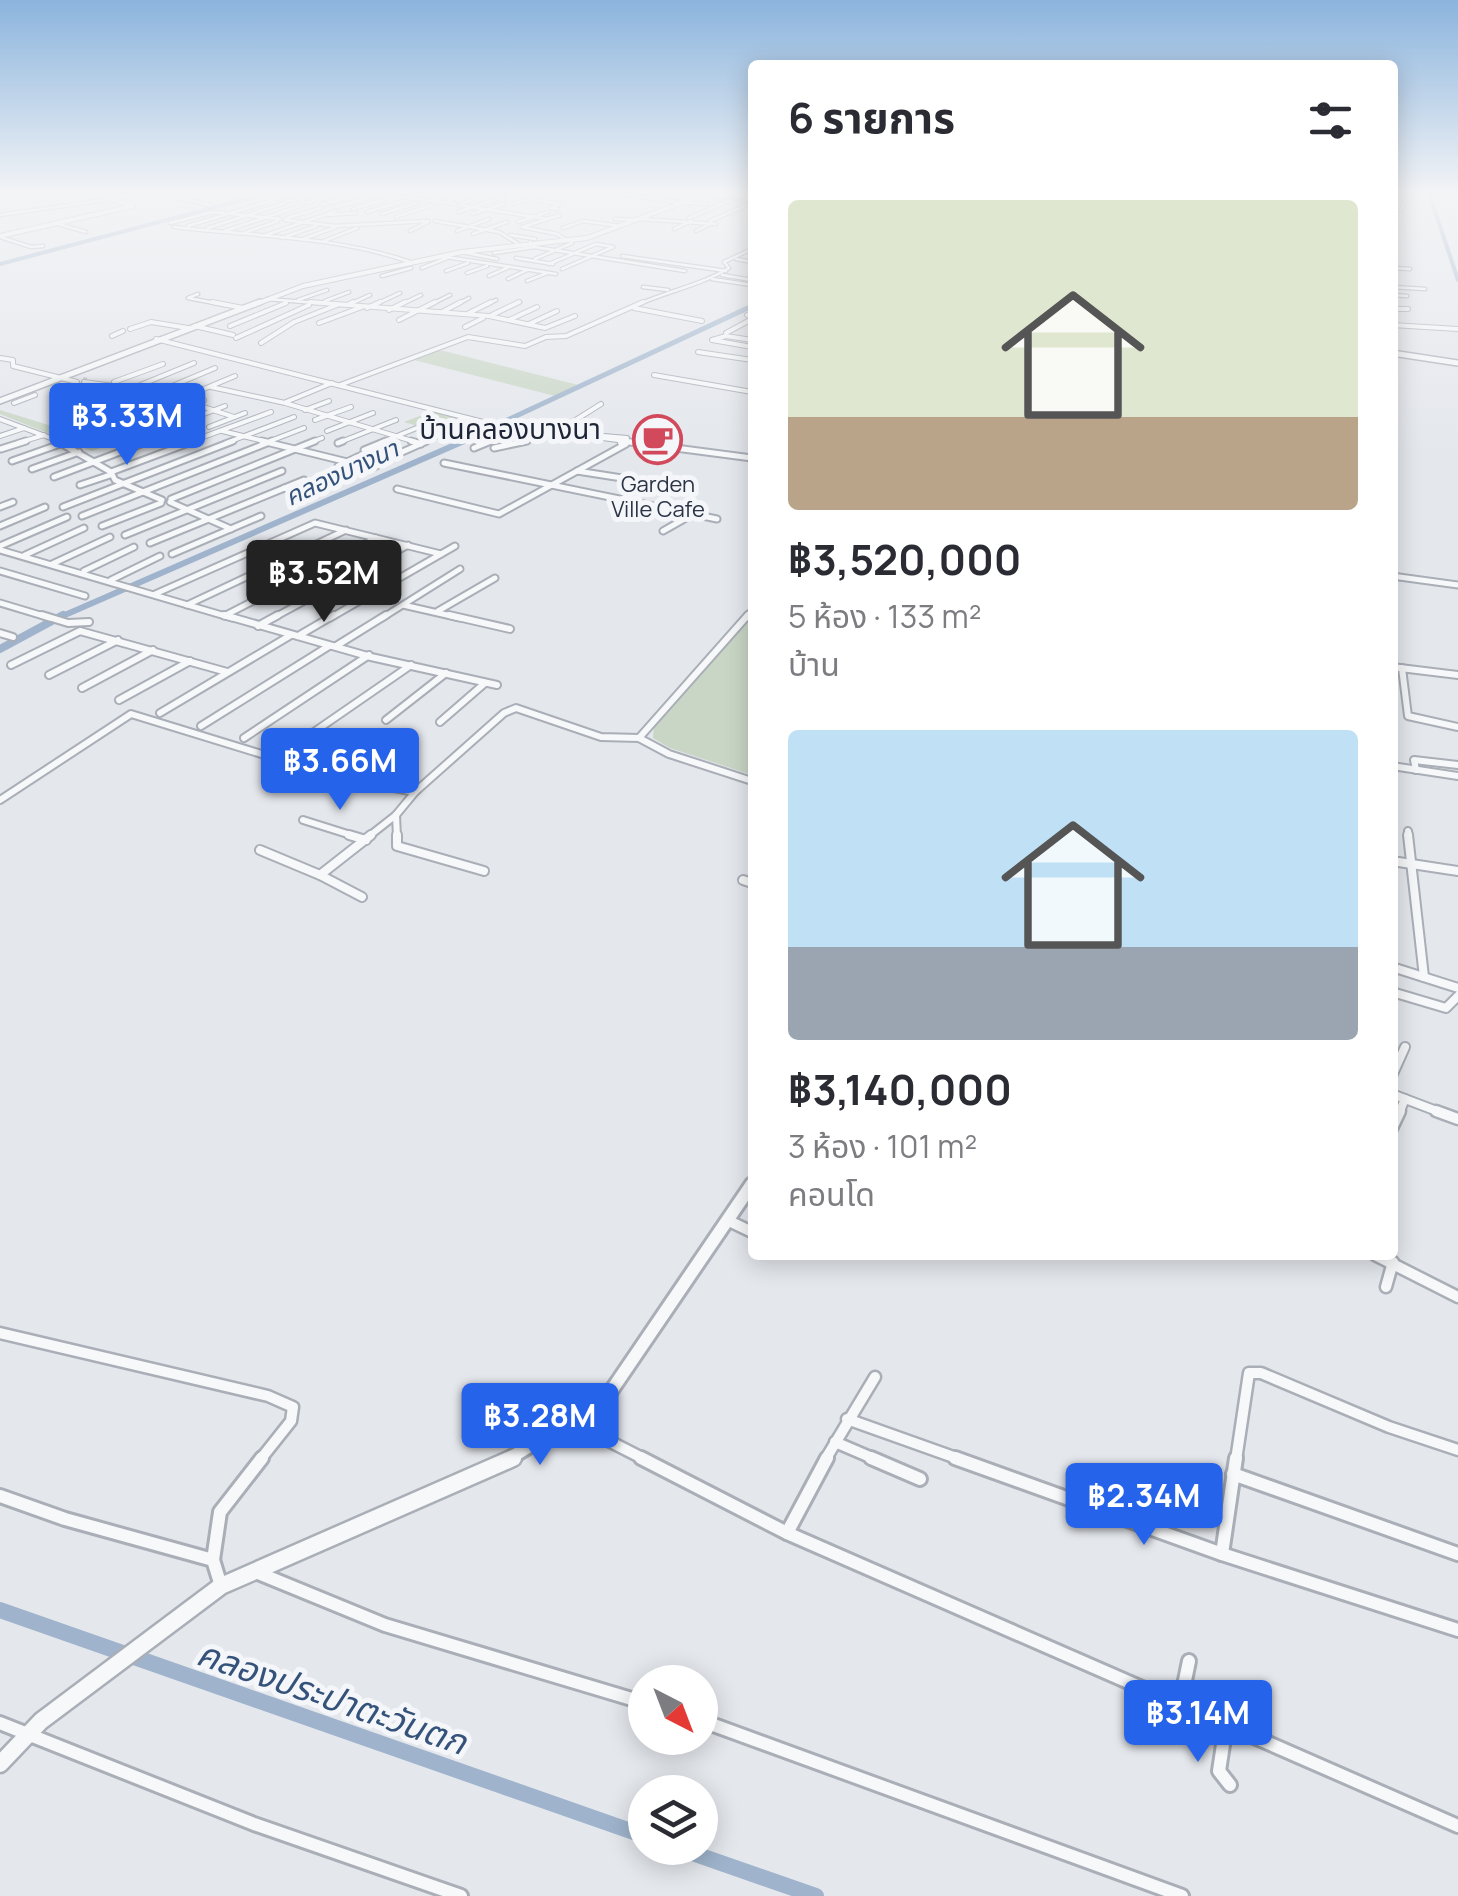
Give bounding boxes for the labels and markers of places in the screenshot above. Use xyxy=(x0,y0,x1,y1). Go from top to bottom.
pin: ฿3.33M xyxy=(46,383,208,468)
cafe icon: Garden Ville Cafe xyxy=(632,414,684,466)
place label: Garden Ville Cafe xyxy=(611,469,705,524)
pin: ฿3.52M xyxy=(243,540,405,625)
pin: ฿3.66M xyxy=(259,728,421,813)
pin: ฿3.28M xyxy=(459,1383,621,1468)
pin: ฿2.34M xyxy=(1063,1463,1225,1548)
pin: ฿3.14M xyxy=(1117,1680,1279,1765)

